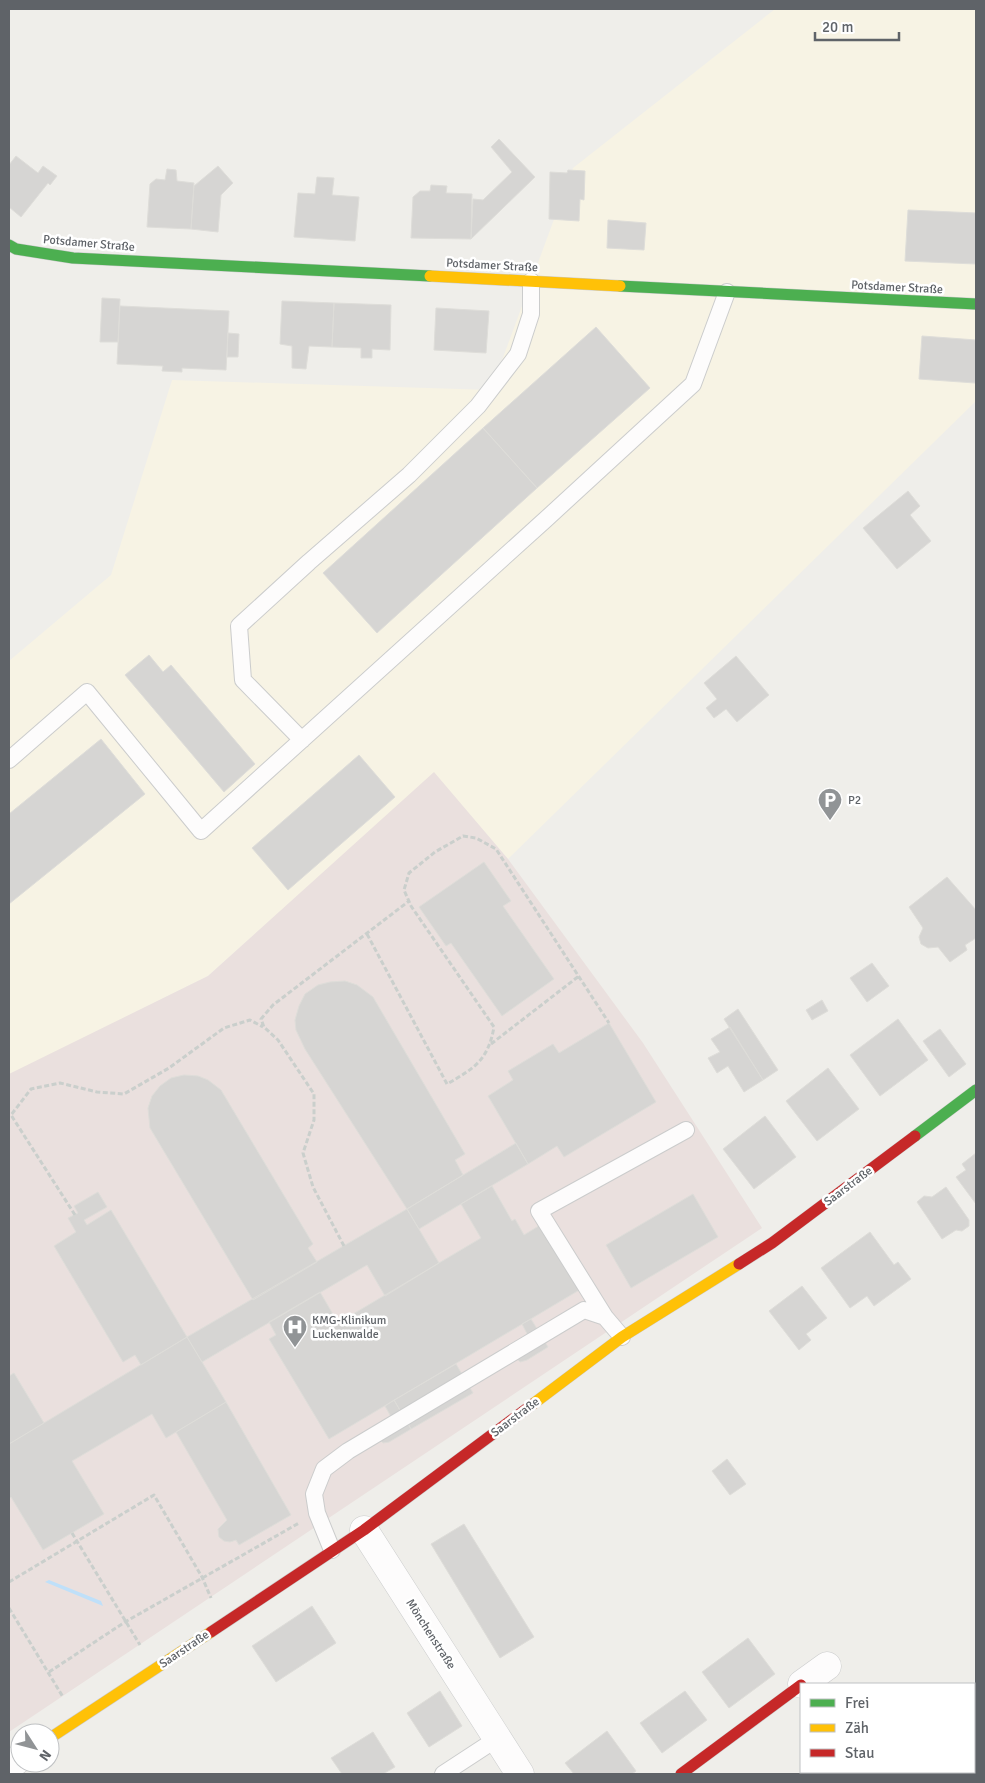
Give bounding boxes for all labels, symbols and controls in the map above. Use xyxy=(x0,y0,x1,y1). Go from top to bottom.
scale bar xyxy=(815,10,899,42)
text: 20 m xyxy=(822,18,853,36)
street label: Potsdamer Straße xyxy=(43,232,135,255)
street label: Potsdamer Straße xyxy=(446,256,538,275)
street label: Potsdamer Straße xyxy=(851,278,943,297)
parking icon: P2 xyxy=(817,787,843,821)
place label: P2 xyxy=(848,793,861,808)
street label: Saarstraße xyxy=(821,1163,875,1209)
place label: KMG-Klinikum Luckenwalde xyxy=(312,1313,386,1342)
hospital icon: KMG-Klinikum Luckenwalde xyxy=(282,1314,308,1348)
street label: Saarstraße xyxy=(488,1394,542,1440)
street label: Mönchenstraße xyxy=(402,1596,459,1672)
street label: Saarstraße xyxy=(157,1627,212,1671)
legend xyxy=(800,1683,975,1773)
text: Frei xyxy=(845,1694,869,1712)
text: Zäh xyxy=(845,1719,869,1737)
north arrow xyxy=(10,1723,60,1773)
text: Stau xyxy=(845,1744,874,1762)
text: N xyxy=(35,1746,55,1764)

